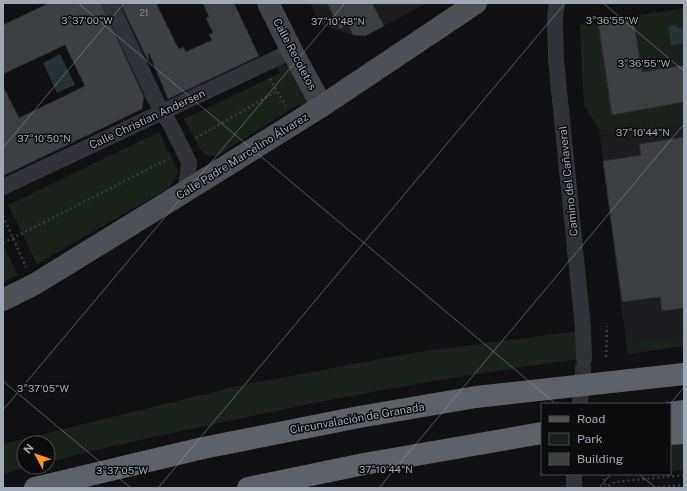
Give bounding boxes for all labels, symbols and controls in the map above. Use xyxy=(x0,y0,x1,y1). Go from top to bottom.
house number: 21 xyxy=(139,7,149,18)
text: 3°37'00"W xyxy=(61,14,113,26)
text: 3°36'55"W xyxy=(586,14,639,26)
text: 37°10'48"N xyxy=(311,15,365,27)
street label: Calle Recoletos xyxy=(271,16,319,92)
text: 3°36'55"W xyxy=(618,57,671,69)
street label: Calle Christian Andersen xyxy=(87,87,207,151)
street label: Calle Padre Marcelino Álvarez xyxy=(174,110,310,202)
street label: Camino del Cañaveral xyxy=(556,125,580,237)
text: 37°10'44"N xyxy=(616,126,670,138)
text: 37°10'50"N xyxy=(17,132,71,144)
text: 3°37'05"W xyxy=(17,382,69,394)
street label: Circunvalación de Granada xyxy=(289,400,425,436)
legend xyxy=(541,403,671,475)
text: Road xyxy=(577,412,605,426)
text: Park xyxy=(577,432,603,446)
north arrow xyxy=(16,435,56,475)
text: N xyxy=(21,441,36,456)
text: Building xyxy=(577,452,623,466)
text: 37°10'44"N xyxy=(359,463,413,475)
text: 3°37'05"W xyxy=(96,464,148,476)

